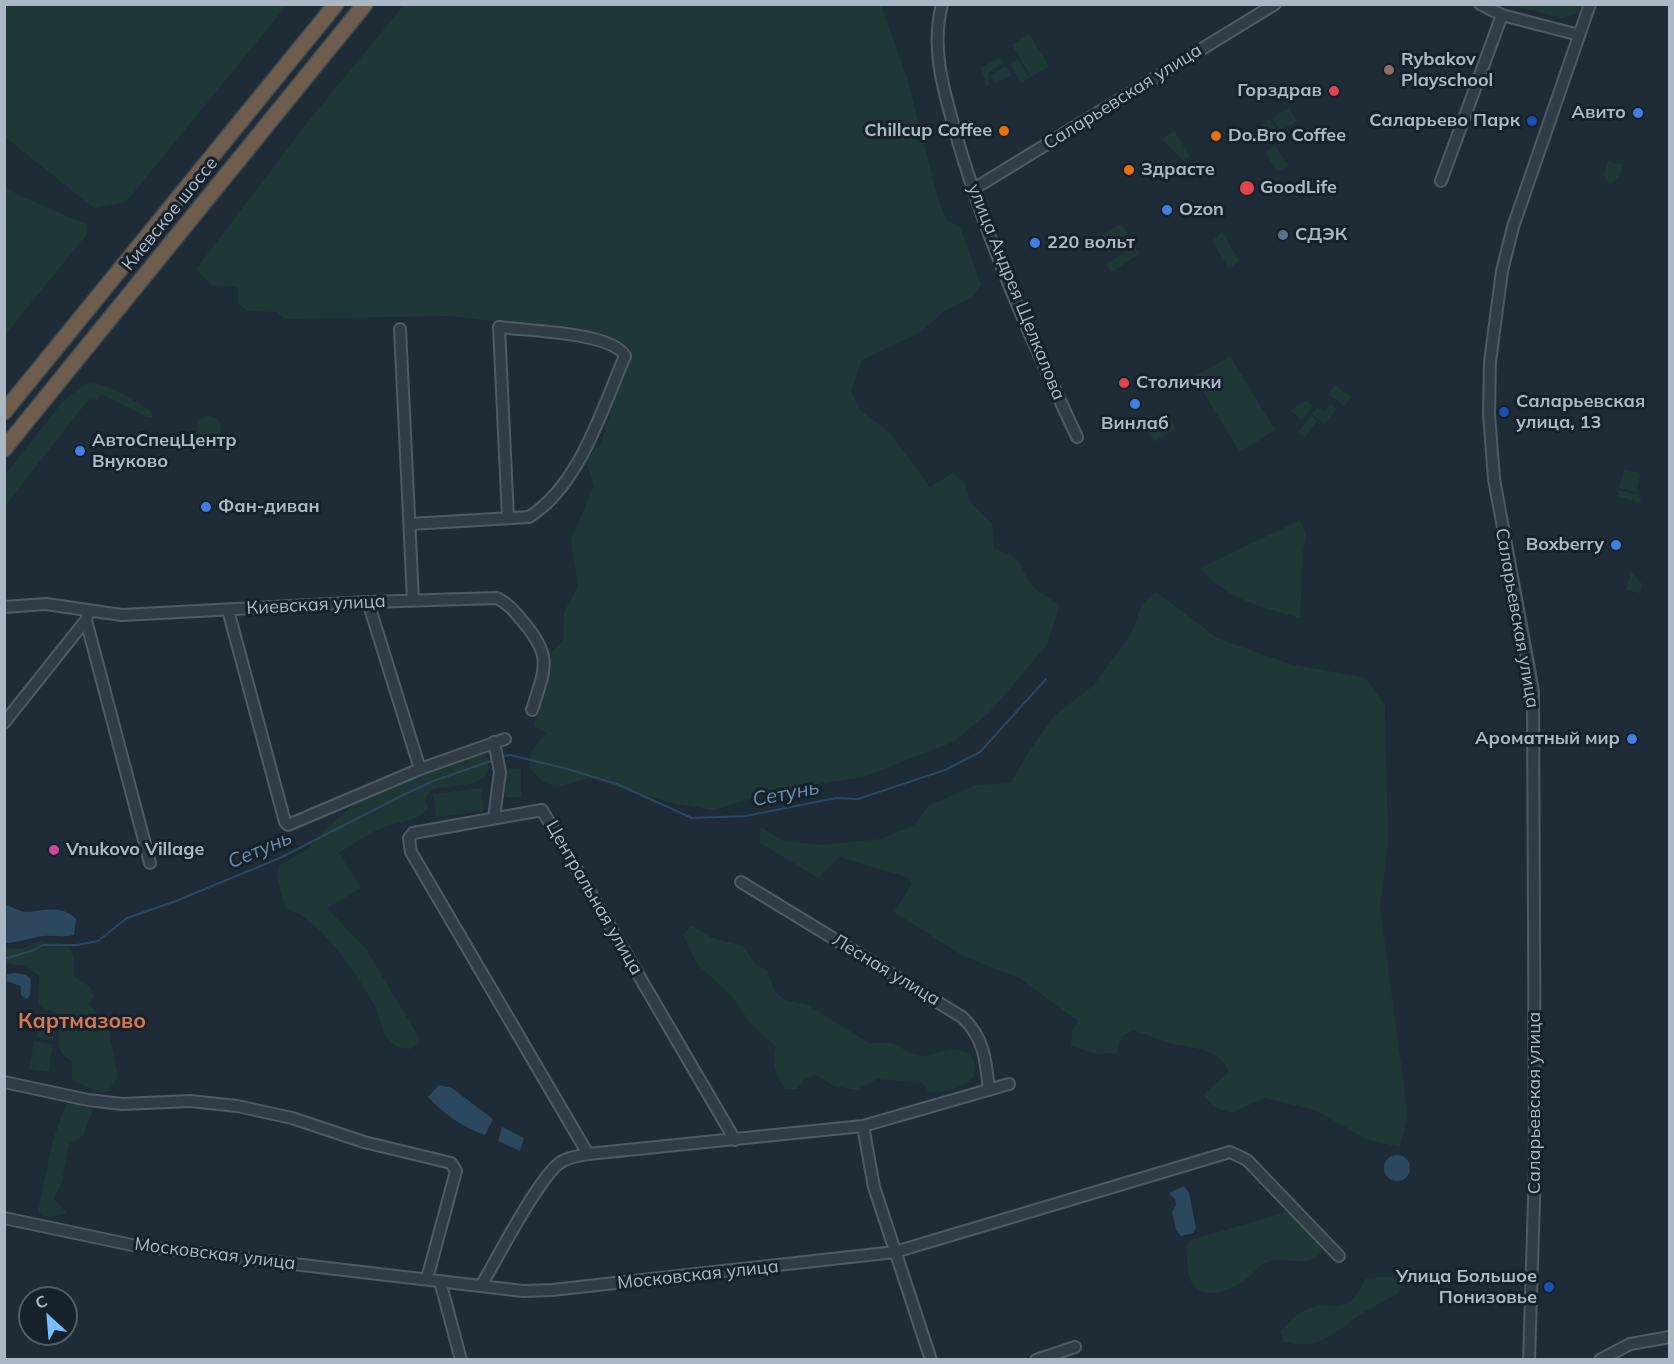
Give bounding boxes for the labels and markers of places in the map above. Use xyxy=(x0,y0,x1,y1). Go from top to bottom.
place label: Rybakov Playschool xyxy=(1401,49,1493,92)
marker: Rybakov Playschool xyxy=(1382,63,1396,77)
place label: Горздрав xyxy=(1237,80,1322,102)
marker: Горздрав xyxy=(1327,84,1341,98)
place label: Авито xyxy=(1571,102,1626,124)
marker: Авито xyxy=(1631,106,1645,120)
place label: Саларьево Парк xyxy=(1369,110,1520,132)
marker: Саларьево Парк xyxy=(1525,114,1539,128)
place label: Chillcup Coffee xyxy=(864,120,992,142)
marker: Chillcup Coffee xyxy=(997,124,1011,138)
place label: Do.Bro Coffee xyxy=(1228,125,1346,147)
marker: Do.Bro Coffee xyxy=(1209,129,1223,143)
place label: Здрасте xyxy=(1141,159,1215,181)
marker: Здрасте xyxy=(1122,163,1136,177)
place label: GoodLife xyxy=(1260,177,1337,199)
marker: GoodLife xyxy=(1238,179,1256,197)
place label: Ozon xyxy=(1179,199,1224,221)
marker: Ozon xyxy=(1160,203,1174,217)
place label: СДЭК xyxy=(1295,224,1347,246)
marker: СДЭК xyxy=(1276,228,1290,242)
place label: 220 вольт xyxy=(1047,232,1135,254)
marker: 220 вольт xyxy=(1028,236,1042,250)
place label: Столички xyxy=(1136,372,1222,394)
marker: Столички xyxy=(1117,376,1131,390)
place label: Саларьевская улица, 13 xyxy=(1516,391,1645,434)
marker: Винлаб xyxy=(1128,397,1142,411)
marker: Саларьевская улица, 13 xyxy=(1497,405,1511,419)
place label: Винлаб xyxy=(1101,413,1169,435)
place label: АвтоСпецЦентр Внуково xyxy=(92,430,237,472)
marker: АвтоСпецЦентр Внуково xyxy=(73,444,87,458)
place label: Фан-диван xyxy=(218,496,320,518)
marker: Фан-диван xyxy=(199,500,213,514)
place label: Boxberry xyxy=(1526,534,1604,556)
marker: Boxberry xyxy=(1609,538,1623,552)
place label: Ароматный мир xyxy=(1475,728,1620,750)
marker: Ароматный мир xyxy=(1625,732,1639,746)
place label: Vnukovo Village xyxy=(66,839,204,861)
marker: Vnukovo Village xyxy=(47,843,61,857)
place label: Улица Большое Понизовье xyxy=(1396,1266,1537,1308)
marker: Улица Большое Понизовье xyxy=(1542,1280,1556,1294)

